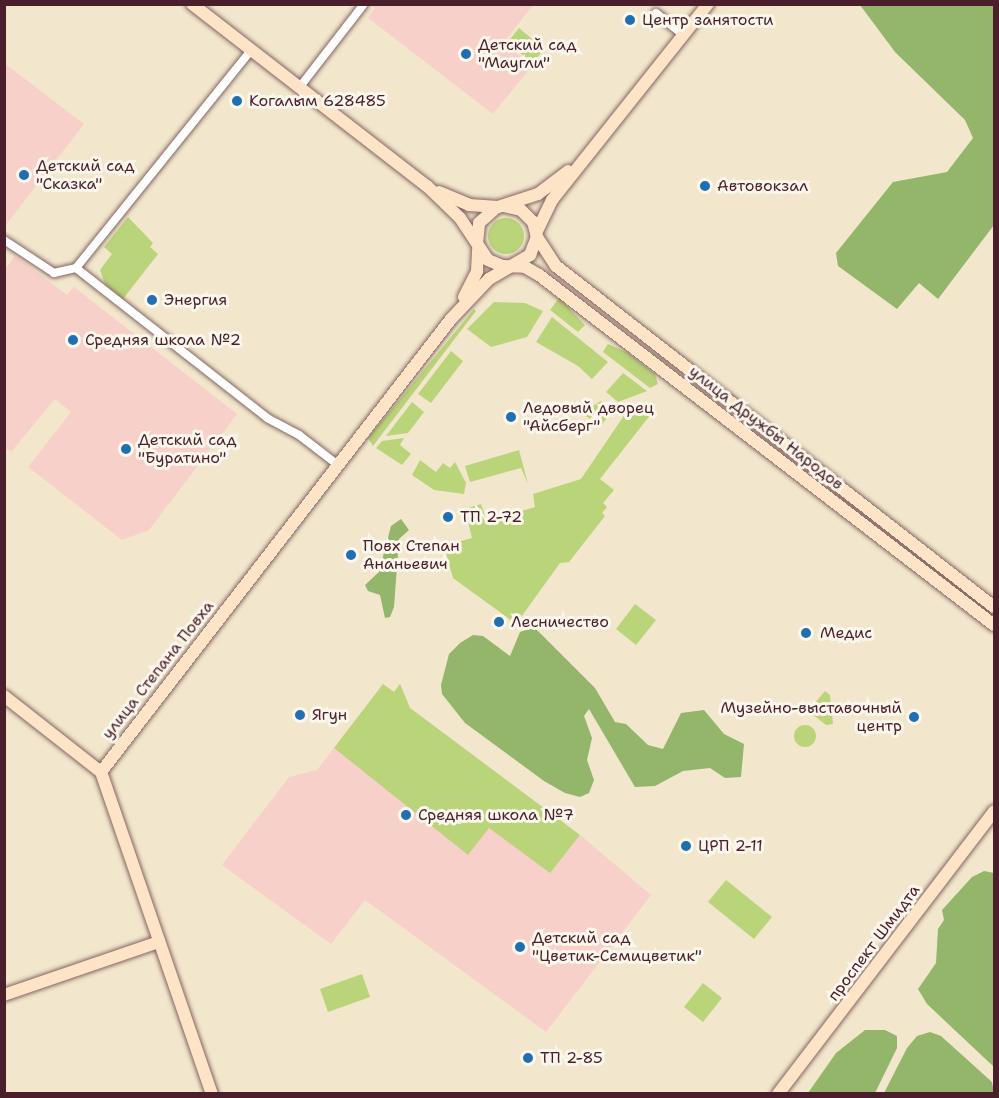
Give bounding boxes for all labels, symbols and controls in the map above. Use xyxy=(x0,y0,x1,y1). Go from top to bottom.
place label: Центр занятости xyxy=(642,10,773,30)
marker: Центр занятости xyxy=(623,13,637,27)
place label: Детский сад "Маугли" xyxy=(478,35,577,73)
marker: Детский сад "Маугли" xyxy=(459,47,473,61)
place label: Когалым 628485 xyxy=(249,91,386,111)
marker: Когалым 628485 xyxy=(230,94,244,108)
place label: Детский сад "Сказка" xyxy=(36,156,135,194)
marker: Детский сад "Сказка" xyxy=(17,168,31,182)
place label: Автовокзал xyxy=(717,176,808,196)
marker: Автовокзал xyxy=(698,179,712,193)
place label: Энергия xyxy=(164,290,227,310)
marker: Энергия xyxy=(145,293,159,307)
place label: Средняя школа №2 xyxy=(85,330,241,350)
marker: Средняя школа №2 xyxy=(66,333,80,347)
street label: улица Дружбы Народов xyxy=(685,362,847,494)
place label: Ледовый дворец "Айсберг" xyxy=(523,398,654,436)
marker: Ледовый дворец "Айсберг" xyxy=(504,410,518,424)
place label: Детский сад "Буратино" xyxy=(138,430,237,468)
marker: Детский сад "Буратино" xyxy=(119,442,133,456)
place label: ТП 2-72 xyxy=(460,507,522,527)
marker: ТП 2-72 xyxy=(441,510,455,524)
place label: Повх Степан Ананьевич xyxy=(363,536,460,574)
marker: Повх Степан Ананьевич xyxy=(344,548,358,562)
street label: улица Степана Повха xyxy=(98,597,218,743)
place label: Лесничество xyxy=(511,612,609,632)
marker: Лесничество xyxy=(492,615,506,629)
place label: Медис xyxy=(820,623,872,643)
marker: Медис xyxy=(797,624,815,642)
place label: Музейно-выставочный центр xyxy=(721,698,902,736)
place label: Ягун xyxy=(312,705,347,725)
marker: Ягун xyxy=(293,708,307,722)
marker: Музейно-выставочный центр xyxy=(907,710,921,724)
place label: Средняя школа №7 xyxy=(418,805,574,825)
marker: Средняя школа №7 xyxy=(399,808,413,822)
place label: ЦРП 2-11 xyxy=(698,836,763,856)
marker: ЦРП 2-11 xyxy=(679,839,693,853)
street label: проспект Шмидта xyxy=(824,881,924,1005)
place label: Детский сад "Цветик-Семицветик" xyxy=(532,928,702,966)
marker: Детский сад "Цветик-Семицветик" xyxy=(513,940,527,954)
place label: ТП 2-85 xyxy=(540,1048,603,1068)
marker: ТП 2-85 xyxy=(521,1051,535,1065)

